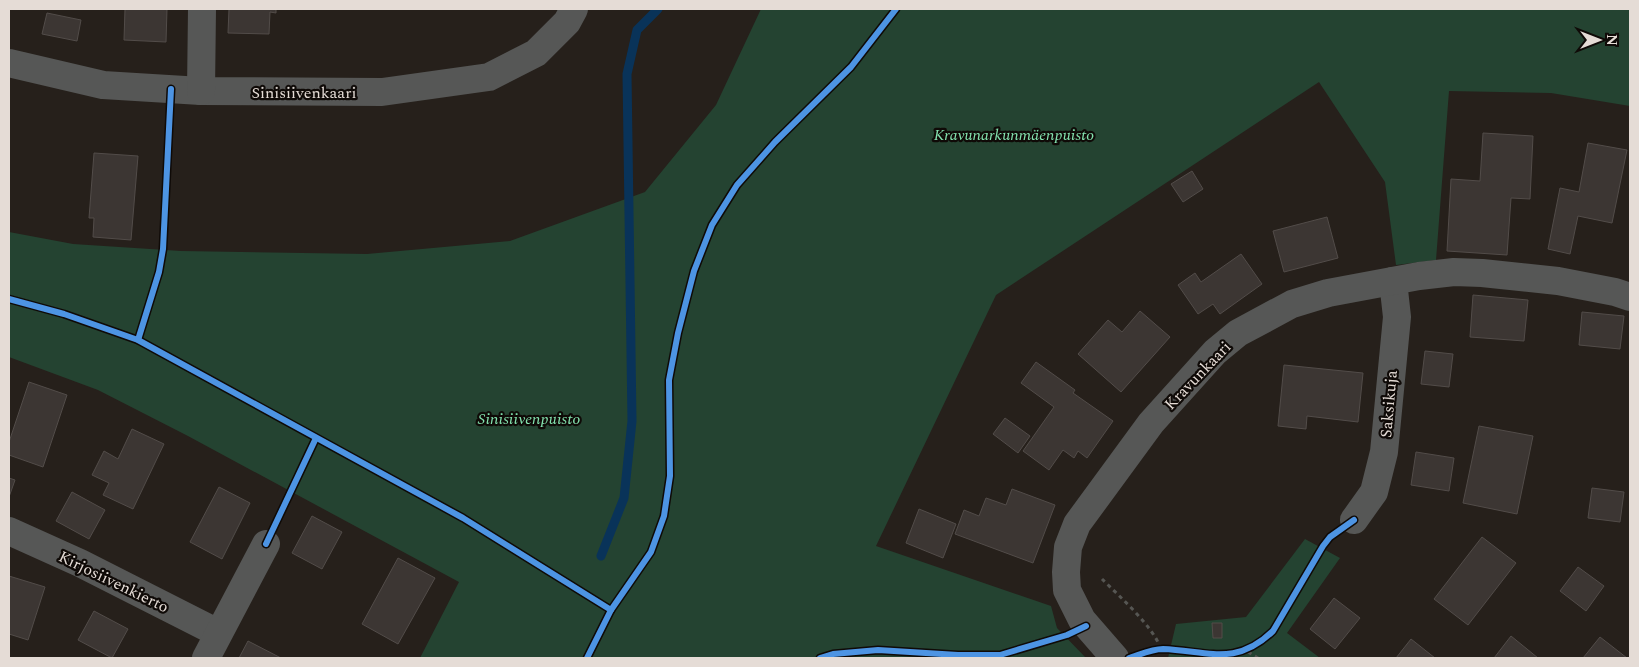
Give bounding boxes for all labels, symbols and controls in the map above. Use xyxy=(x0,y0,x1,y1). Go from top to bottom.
north arrow xyxy=(1574,15,1624,65)
text: N xyxy=(1601,34,1622,46)
street label: Sinisiivenkaari xyxy=(251,81,357,105)
park label: Kravunarkunmäenpuisto xyxy=(934,123,1094,147)
street label: Kravunkaari xyxy=(1159,336,1237,416)
street label: Saksikuja xyxy=(1374,369,1404,439)
park label: Sinisiivenpuisto xyxy=(478,407,580,431)
street label: Kirjosiivenkierto xyxy=(54,545,173,619)

